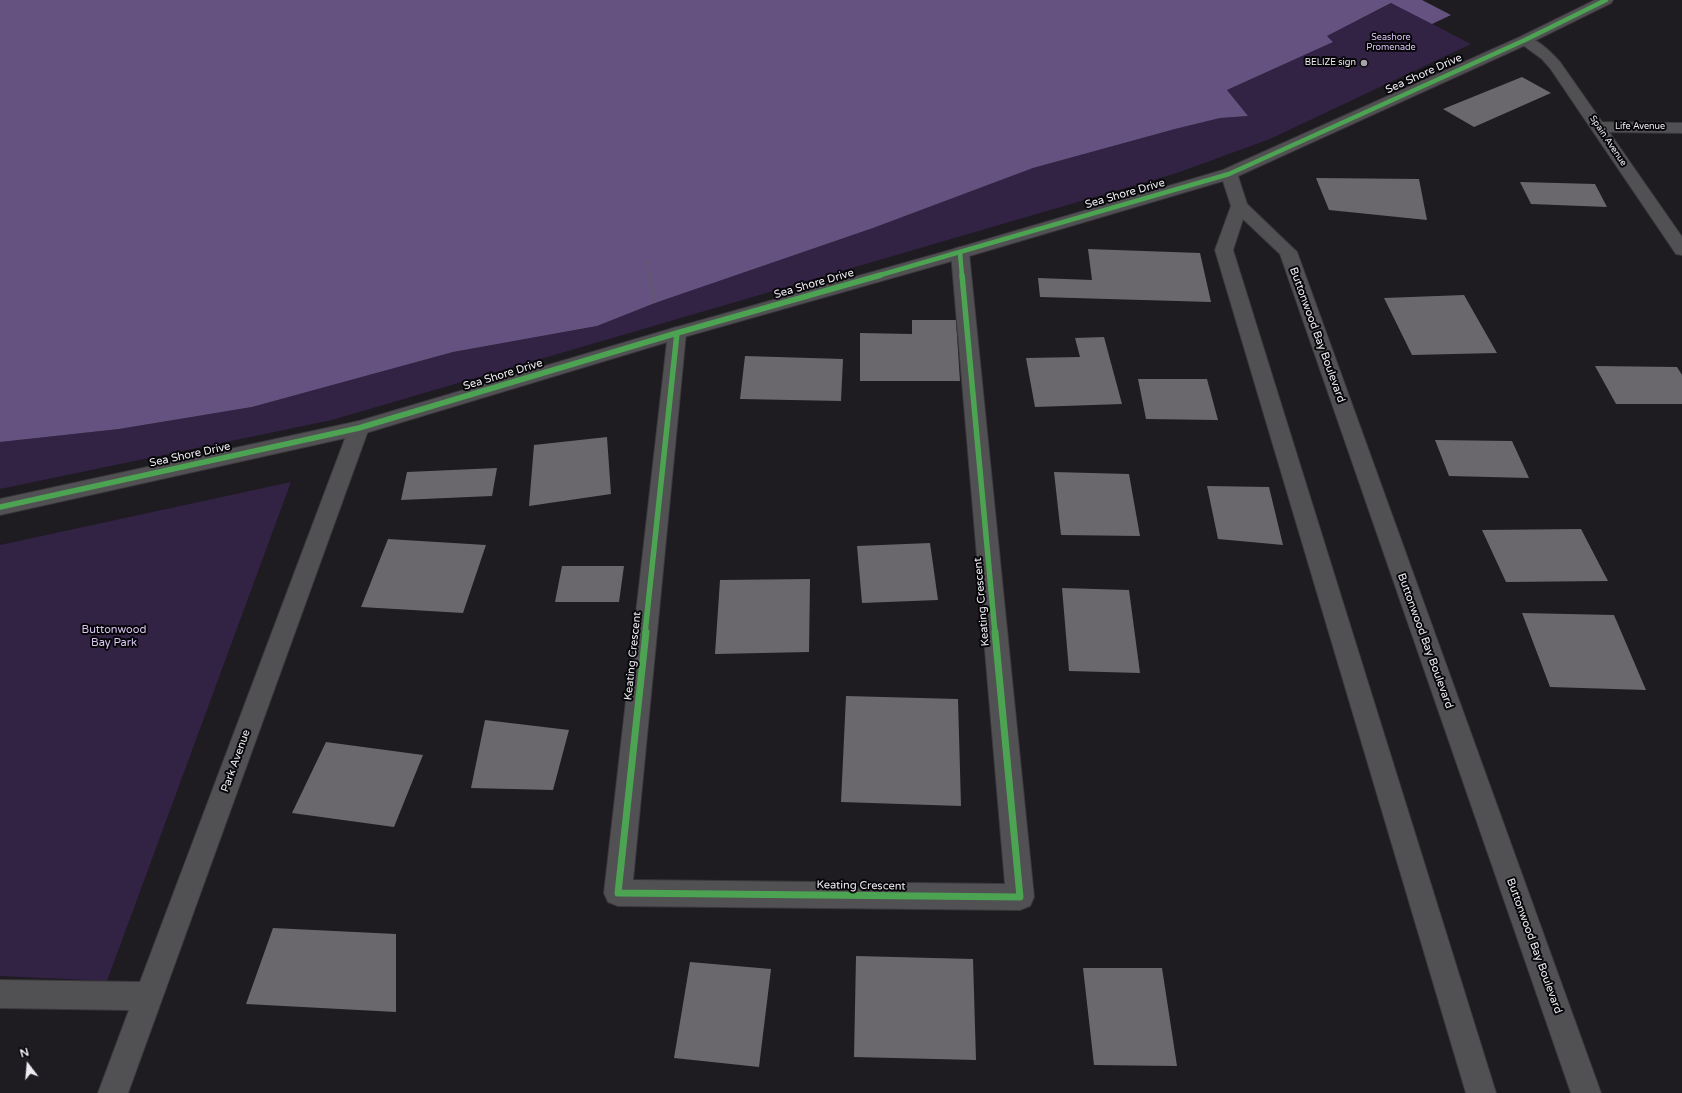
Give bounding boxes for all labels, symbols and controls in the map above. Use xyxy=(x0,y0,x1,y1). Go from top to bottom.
park label: Seashore Promenade xyxy=(1366,33,1416,54)
street label: Sea Shore Drive xyxy=(1384,51,1464,97)
place label: BELIZE sign xyxy=(1305,58,1356,68)
marker: BELIZE sign xyxy=(1359,58,1369,68)
street label: Spain Avenue xyxy=(1587,114,1629,168)
street label: Life Avenue xyxy=(1615,122,1665,132)
street label: Sea Shore Drive xyxy=(1084,176,1166,212)
street label: Sea Shore Drive xyxy=(773,266,855,302)
street label: Buttonwood Bay Boulevard xyxy=(1286,266,1348,404)
street label: Sea Shore Drive xyxy=(462,357,544,393)
street label: Sea Shore Drive xyxy=(148,440,232,470)
street label: Keating Crescent xyxy=(972,557,992,647)
street label: Buttonwood Bay Boulevard xyxy=(1394,572,1456,710)
street label: Keating Crescent xyxy=(622,611,644,701)
park label: Buttonwood Bay Park xyxy=(82,623,146,649)
street label: Park Avenue xyxy=(219,728,253,794)
street label: Buttonwood Bay Boulevard xyxy=(1503,877,1565,1015)
street label: Keating Crescent xyxy=(816,879,906,893)
north arrow xyxy=(8,1045,48,1085)
text: N xyxy=(19,1046,31,1060)

